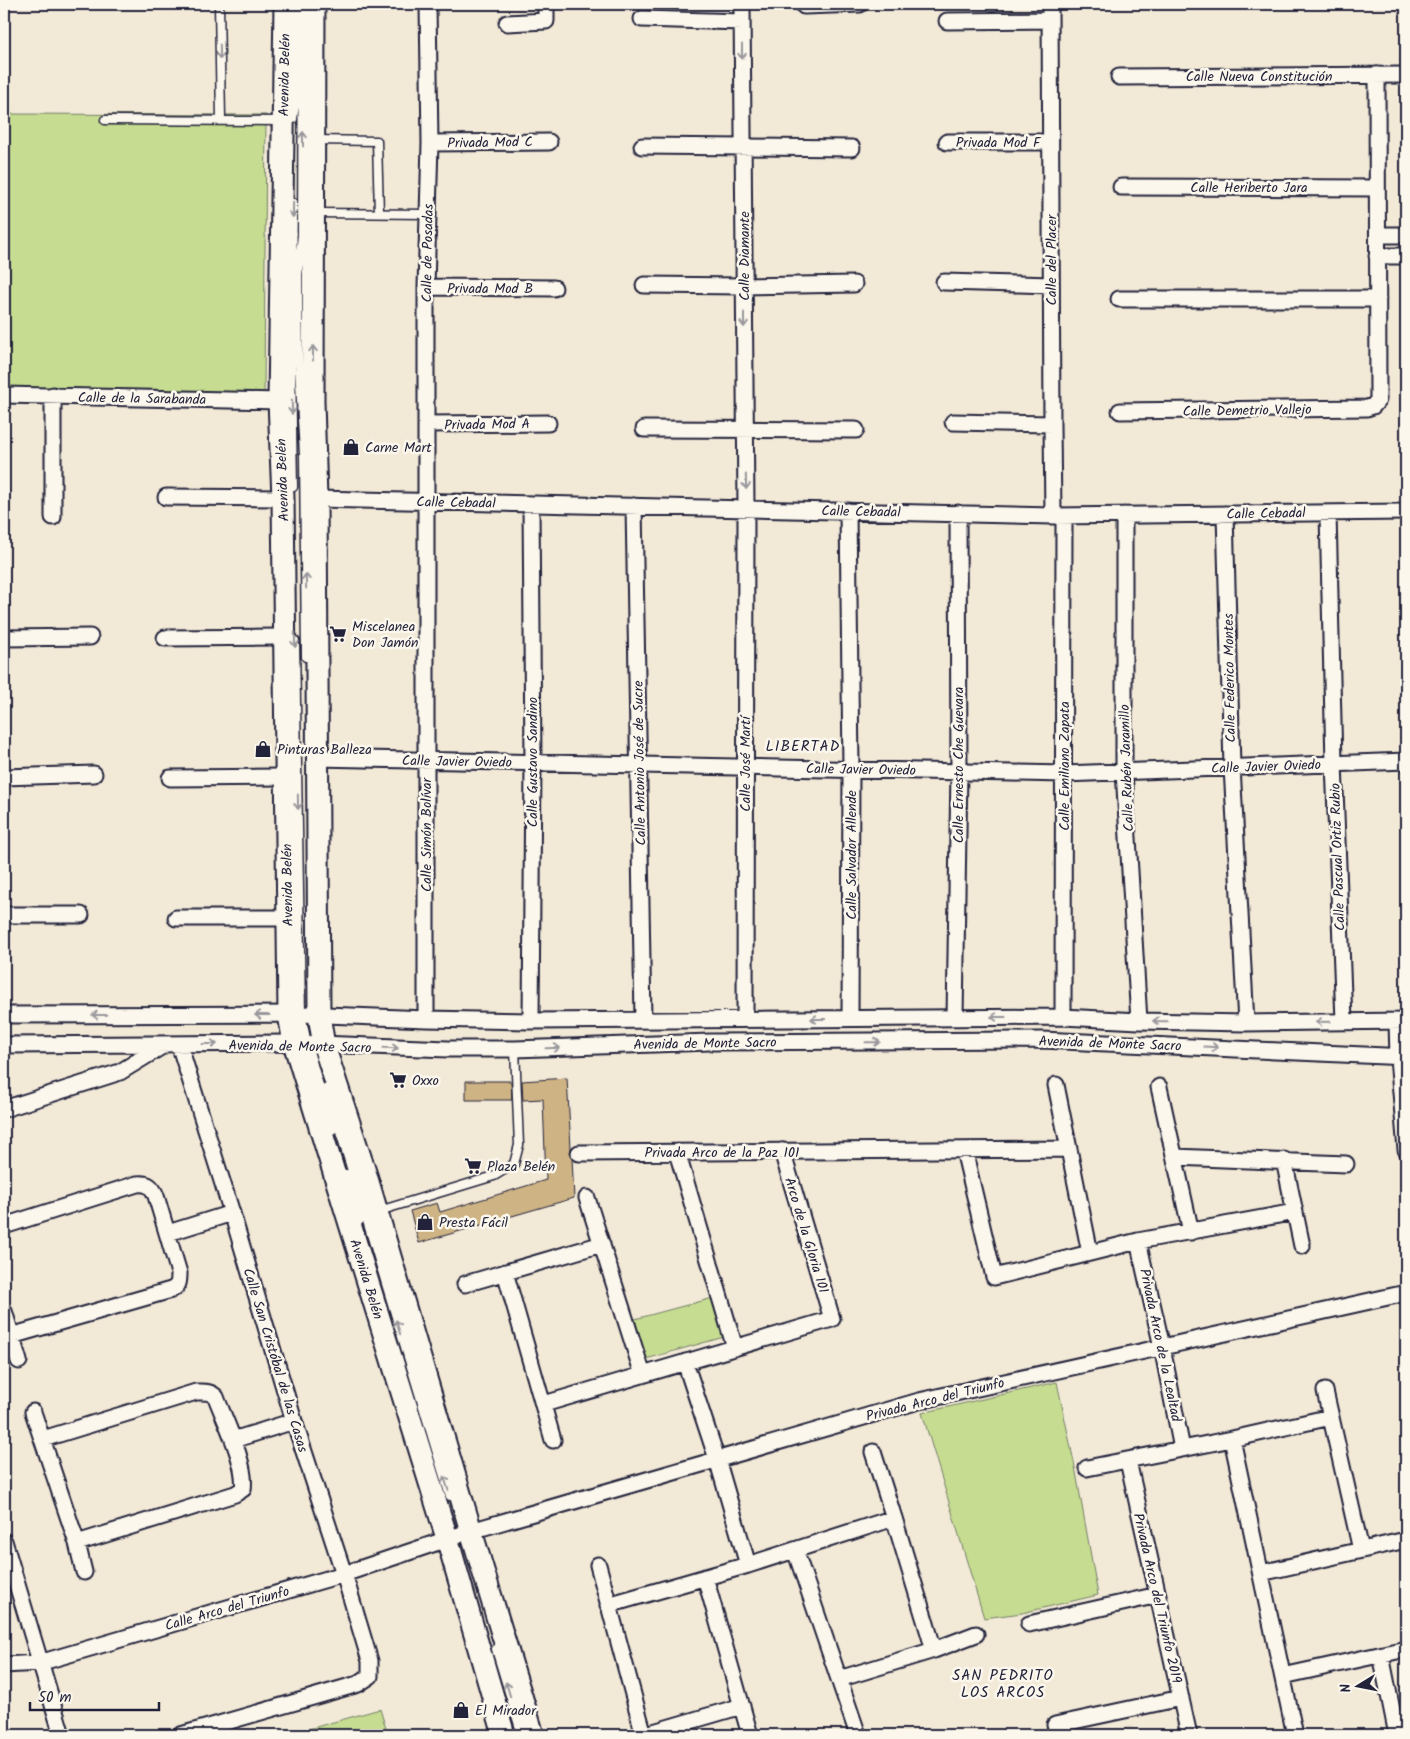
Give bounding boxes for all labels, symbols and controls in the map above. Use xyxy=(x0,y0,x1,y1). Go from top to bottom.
street label: Avenida Belén xyxy=(273,33,297,117)
one-way arrow xyxy=(215,44,225,60)
one-way arrow xyxy=(737,44,747,60)
street label: Calle Nueva Constitución xyxy=(1186,66,1332,88)
one-way arrow xyxy=(298,131,308,148)
street label: Privada Mod C xyxy=(447,131,533,155)
street label: Privada Mod F xyxy=(956,132,1042,154)
street label: Calle Heriberto Jara xyxy=(1190,177,1308,199)
one-way arrow xyxy=(288,201,297,217)
street label: Calle de Posadas xyxy=(416,203,440,303)
street label: Calle Diamante xyxy=(734,211,756,301)
street label: Calle del Placer xyxy=(1041,213,1063,305)
street label: Privada Mod B xyxy=(447,278,533,300)
one-way arrow xyxy=(739,312,749,328)
one-way arrow xyxy=(308,345,318,362)
street label: Calle de la Sarabanda xyxy=(78,387,206,411)
one-way arrow xyxy=(287,398,297,415)
street label: Calle Demetrio Vallejo xyxy=(1182,399,1312,423)
street label: Privada Mod A xyxy=(444,413,530,437)
shop icon: Carne Mart xyxy=(341,437,361,457)
place label: Carne Mart xyxy=(365,437,432,459)
street label: Avenida Belén xyxy=(271,438,295,522)
one-way arrow xyxy=(741,474,751,490)
street label: Calle Cebadal xyxy=(416,491,496,515)
street label: Calle Cebadal xyxy=(821,500,901,524)
street label: Calle Cebadal xyxy=(1226,502,1306,526)
one-way arrow xyxy=(301,573,310,589)
street label: Calle Federico Montes xyxy=(1218,613,1242,743)
place label: Miscelanea Don Jamón xyxy=(352,616,419,654)
supermarket icon: Miscelanea Don Jamón xyxy=(328,624,348,644)
one-way arrow xyxy=(290,631,300,647)
street label: Calle Antonio José de Sucre xyxy=(628,680,652,846)
street label: Calle Ernesto Che Guevara xyxy=(948,687,970,843)
street label: Calle Gustavo Sandino xyxy=(522,697,544,827)
street label: Calle Emiliano Zapata xyxy=(1054,701,1076,831)
street label: Calle Rubén Jaramillo xyxy=(1114,704,1140,832)
street label: Calle José Martí xyxy=(735,714,757,812)
district label: LIBERTAD xyxy=(766,735,840,759)
shop icon: Pinturas Balleza xyxy=(253,739,273,759)
place label: Pinturas Balleza xyxy=(277,739,372,761)
street label: Calle Javier Oviedo xyxy=(402,750,512,774)
street label: Calle Javier Oviedo xyxy=(1211,754,1321,780)
street label: Calle Javier Oviedo xyxy=(806,758,916,782)
street label: Calle Simón Bolívar xyxy=(416,777,438,892)
street label: Calle Pascual Ortiz Rubio xyxy=(1324,783,1352,931)
street label: Calle Salvador Allende xyxy=(841,789,863,920)
one-way arrow xyxy=(293,794,303,810)
street label: Avenida Belén xyxy=(276,843,300,927)
one-way arrow xyxy=(91,1010,108,1020)
one-way arrow xyxy=(254,1010,270,1020)
one-way arrow xyxy=(990,1012,1006,1022)
one-way arrow xyxy=(810,1014,826,1024)
one-way arrow xyxy=(1152,1016,1168,1026)
one-way arrow xyxy=(1315,1017,1331,1026)
street label: Avenida de Monte Sacro xyxy=(1038,1031,1182,1057)
street label: Avenida de Monte Sacro xyxy=(633,1032,777,1056)
street label: Avenida de Monte Sacro xyxy=(228,1035,372,1059)
one-way arrow xyxy=(865,1037,881,1047)
one-way arrow xyxy=(202,1039,218,1049)
one-way arrow xyxy=(383,1043,399,1052)
one-way arrow xyxy=(545,1043,561,1052)
one-way arrow xyxy=(1202,1043,1218,1052)
supermarket icon: Oxxo xyxy=(388,1070,408,1090)
place label: Oxxo xyxy=(412,1070,439,1092)
street label: Privada Arco de la Paz 101 xyxy=(645,1142,799,1164)
supermarket icon: Plaza Belén xyxy=(463,1156,483,1176)
place label: Plaza Belén xyxy=(487,1156,555,1178)
street label: Arco de la Gloria 101 xyxy=(778,1175,834,1296)
shop icon: Presta Fácil xyxy=(415,1212,435,1232)
place label: Presta Fácil xyxy=(439,1212,509,1234)
street label: Avenida Belén xyxy=(343,1236,389,1322)
street label: Calle San Cristóbal de las Casas xyxy=(236,1265,314,1455)
street label: Privada Arco de la Lealtad xyxy=(1133,1267,1187,1425)
one-way arrow xyxy=(393,1320,403,1336)
street label: Privada Arco del Triunfo xyxy=(864,1372,1007,1428)
one-way arrow xyxy=(440,1475,450,1491)
street label: Privada Arco del Triunfo 2019 xyxy=(1127,1511,1187,1686)
street label: Calle Arco del Triunfo xyxy=(162,1581,292,1637)
north arrow xyxy=(1332,1662,1382,1712)
district label: SAN PEDRITO LOS ARCOS xyxy=(952,1664,1054,1705)
scale bar xyxy=(30,1679,159,1711)
one-way arrow xyxy=(502,1681,512,1697)
text: N xyxy=(1335,1682,1358,1694)
text: 50 m xyxy=(38,1686,72,1710)
shop icon: El Mirador xyxy=(451,1700,471,1720)
place label: El Mirador xyxy=(475,1700,537,1722)

